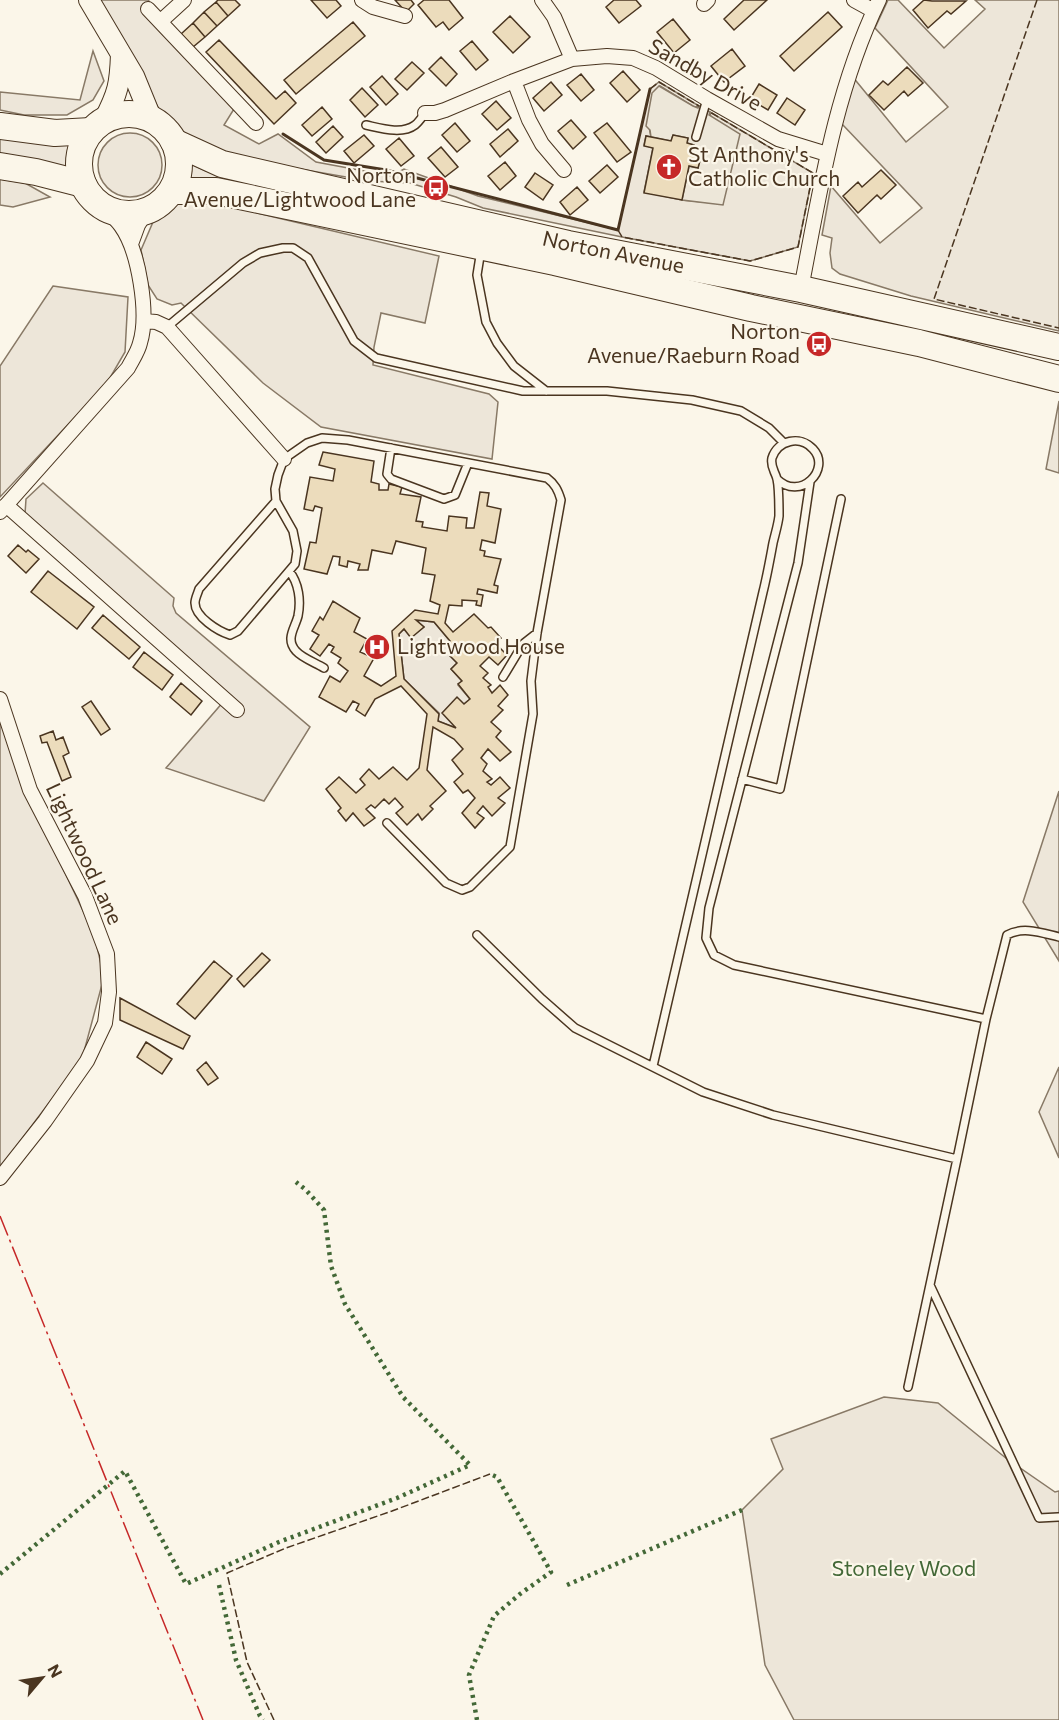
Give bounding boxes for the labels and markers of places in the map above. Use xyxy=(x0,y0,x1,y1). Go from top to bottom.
place label: St Anthony's Catholic Church xyxy=(688,141,840,190)
church icon: St Anthony's Catholic Church xyxy=(654,152,684,182)
place label: Norton Avenue/Lightwood Lane xyxy=(183,162,416,211)
bus stop icon: Norton Avenue/Lightwood Lane xyxy=(421,173,451,203)
place label: Norton Avenue/Raeburn Road xyxy=(587,318,800,367)
bus stop icon: Norton Avenue/Raeburn Road xyxy=(804,329,834,359)
hospital icon: Lightwood House xyxy=(362,632,392,662)
place label: Lightwood House xyxy=(397,633,565,658)

